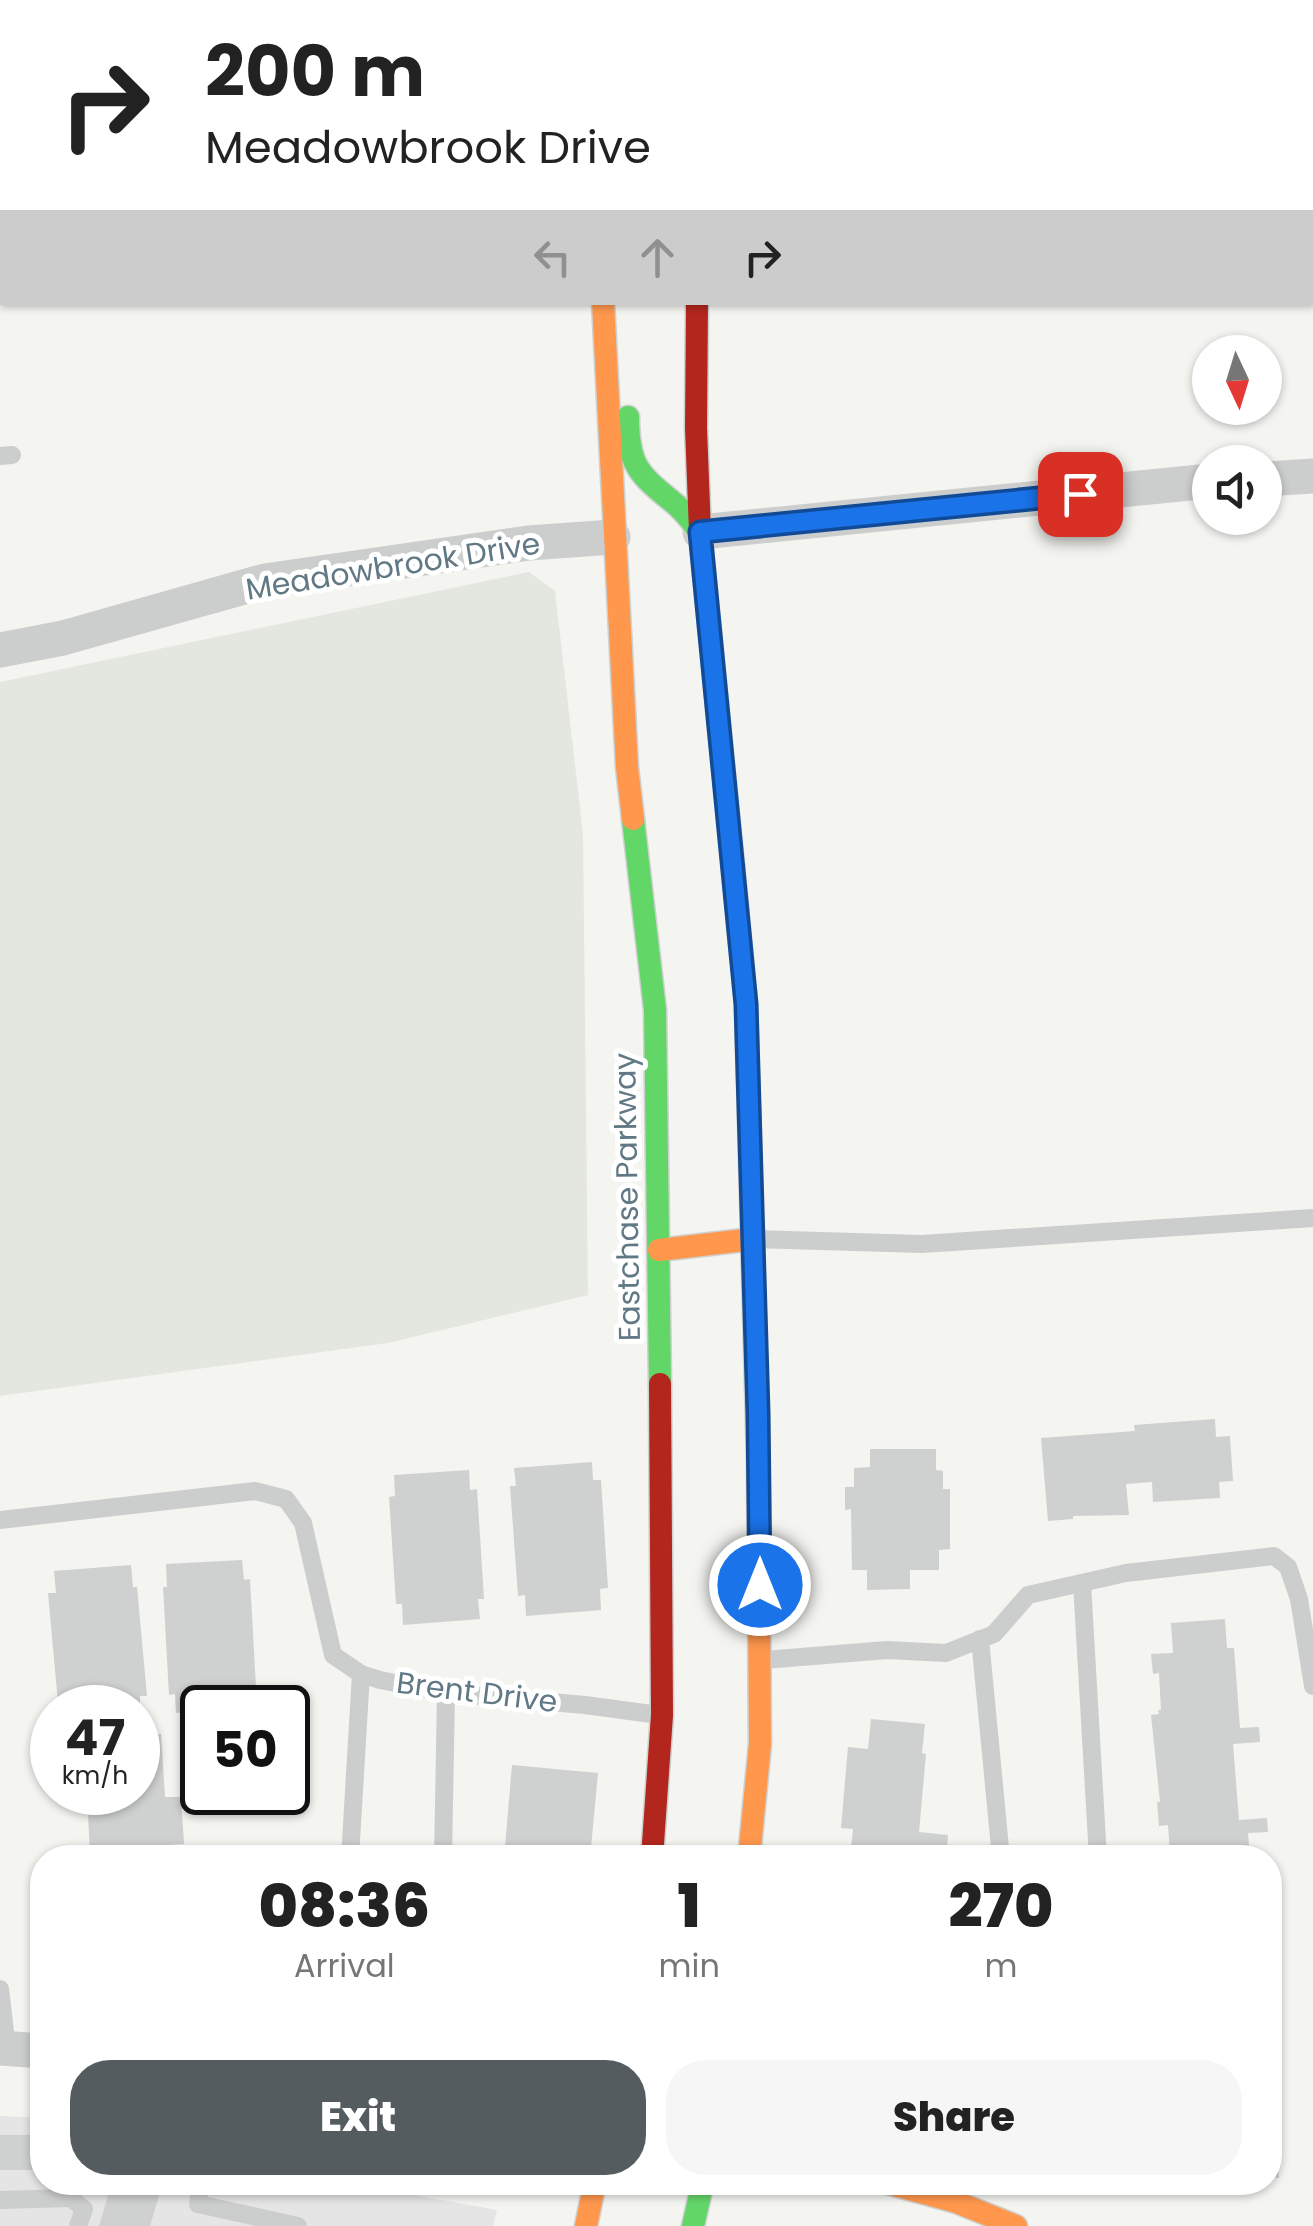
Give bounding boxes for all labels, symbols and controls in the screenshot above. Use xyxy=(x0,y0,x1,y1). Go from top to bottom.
text: 200 m xyxy=(205,22,425,121)
icon: right xyxy=(40,40,170,170)
text: Meadowbrook Drive xyxy=(205,116,651,179)
icon: left xyxy=(525,230,580,285)
icon: ahead xyxy=(630,230,685,285)
icon: right xyxy=(735,230,790,285)
north arrow xyxy=(1192,335,1282,425)
map controls xyxy=(1192,335,1282,535)
button: sound xyxy=(1192,445,1282,535)
pin xyxy=(1038,452,1123,537)
icon: arrive xyxy=(1053,467,1108,522)
street label: Meadowbrook Drive xyxy=(243,522,543,610)
street label: Eastchase Parkway xyxy=(603,1052,651,1341)
position arrow xyxy=(708,1533,812,1637)
street label: Brent Drive xyxy=(394,1661,560,1723)
speed limit sign: 50 xyxy=(180,1685,310,1815)
text: 47 xyxy=(65,1702,125,1773)
text: km/h xyxy=(62,1758,128,1793)
text: 08:36 xyxy=(259,1864,430,1948)
text: 1 xyxy=(678,1864,701,1948)
text: 270 xyxy=(948,1864,1053,1948)
text: Arrival xyxy=(294,1943,395,1988)
text: min xyxy=(659,1943,720,1988)
text: m xyxy=(984,1943,1017,1988)
button: Exit xyxy=(70,2060,646,2175)
button: Share xyxy=(666,2060,1242,2175)

